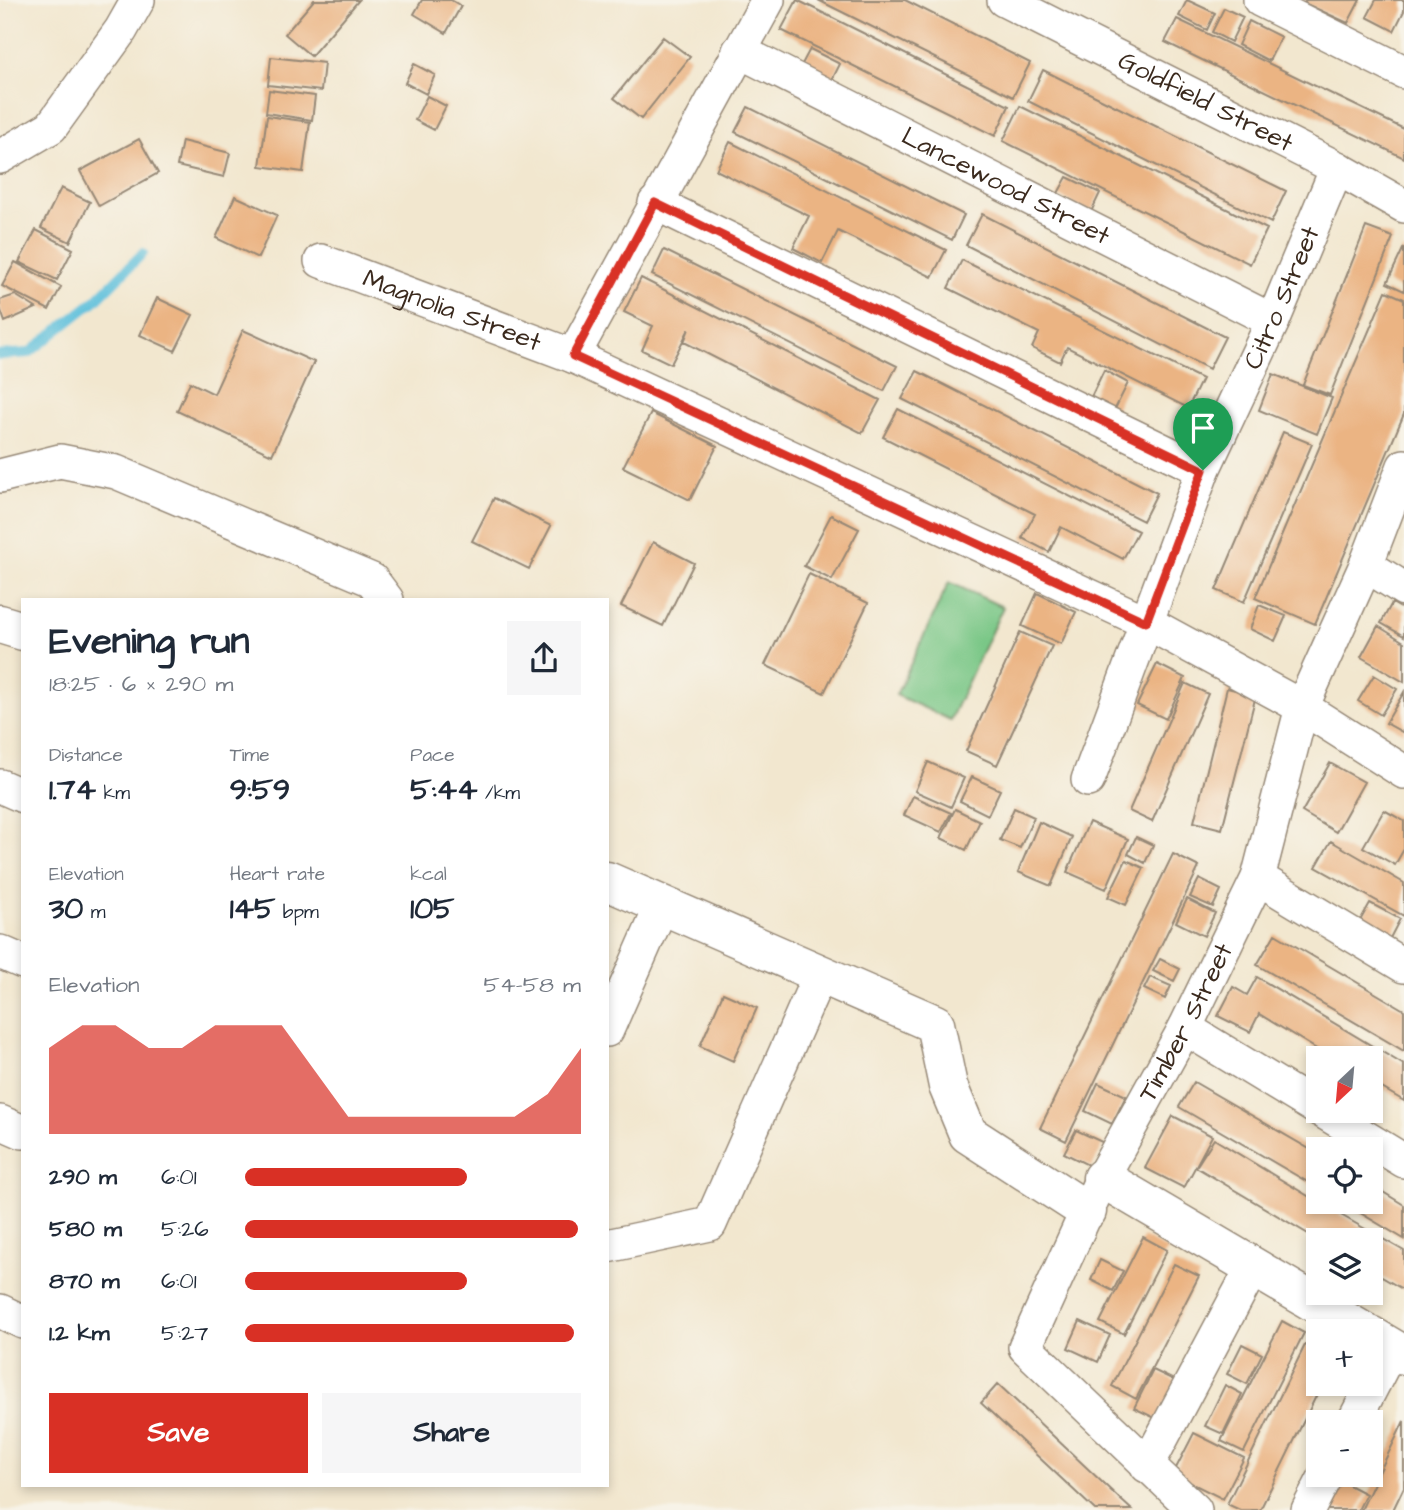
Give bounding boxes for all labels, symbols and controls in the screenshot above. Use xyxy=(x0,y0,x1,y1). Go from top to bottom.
street label: Goldfield Street xyxy=(1112,43,1300,161)
street label: Lancewood Street xyxy=(895,118,1117,254)
street label: Citro Street xyxy=(1235,220,1329,375)
street label: Magnolia Street xyxy=(358,260,547,361)
pin xyxy=(1173,398,1233,470)
icon: arrive xyxy=(1184,409,1222,447)
text: Evening run xyxy=(49,616,250,668)
button: share xyxy=(507,621,581,695)
text: 18:25 · 6 × 290 m xyxy=(49,668,233,700)
text: Distance xyxy=(49,742,123,769)
text: Time xyxy=(230,742,269,769)
text: Pace xyxy=(410,742,454,769)
text: 1.74 xyxy=(49,769,96,811)
text: 9:59 xyxy=(230,769,290,811)
text: 5:44 xyxy=(410,769,477,811)
text: km xyxy=(96,780,130,807)
text: /km xyxy=(477,780,520,807)
text: Elevation xyxy=(49,861,124,888)
text: Heart rate xyxy=(230,861,325,888)
text: kcal xyxy=(410,861,447,888)
text: 30 xyxy=(49,888,83,930)
text: 145 xyxy=(230,888,275,930)
text: 105 xyxy=(410,888,454,930)
text: m xyxy=(83,899,106,926)
text: bpm xyxy=(275,899,319,926)
street label: Timber Street xyxy=(1130,937,1242,1108)
text: Elevation xyxy=(49,969,140,1001)
text: 54–58 m xyxy=(484,969,581,1001)
north arrow xyxy=(1306,1046,1382,1124)
map controls xyxy=(1306,1046,1383,1487)
button: locate xyxy=(1306,1137,1383,1214)
text: 290 m xyxy=(49,1161,117,1193)
text: 6:01 xyxy=(161,1161,197,1193)
text: 580 m xyxy=(49,1213,122,1245)
text: 5:26 xyxy=(161,1213,209,1245)
button: layers xyxy=(1306,1228,1383,1305)
text: 870 m xyxy=(49,1265,120,1297)
text: 6:01 xyxy=(161,1265,197,1297)
text: 1.2 km xyxy=(49,1317,110,1349)
text: 5:27 xyxy=(161,1317,208,1349)
button: + xyxy=(1306,1319,1383,1396)
button: Save xyxy=(49,1393,308,1473)
button: Share xyxy=(322,1393,581,1473)
button: − xyxy=(1306,1410,1383,1487)

